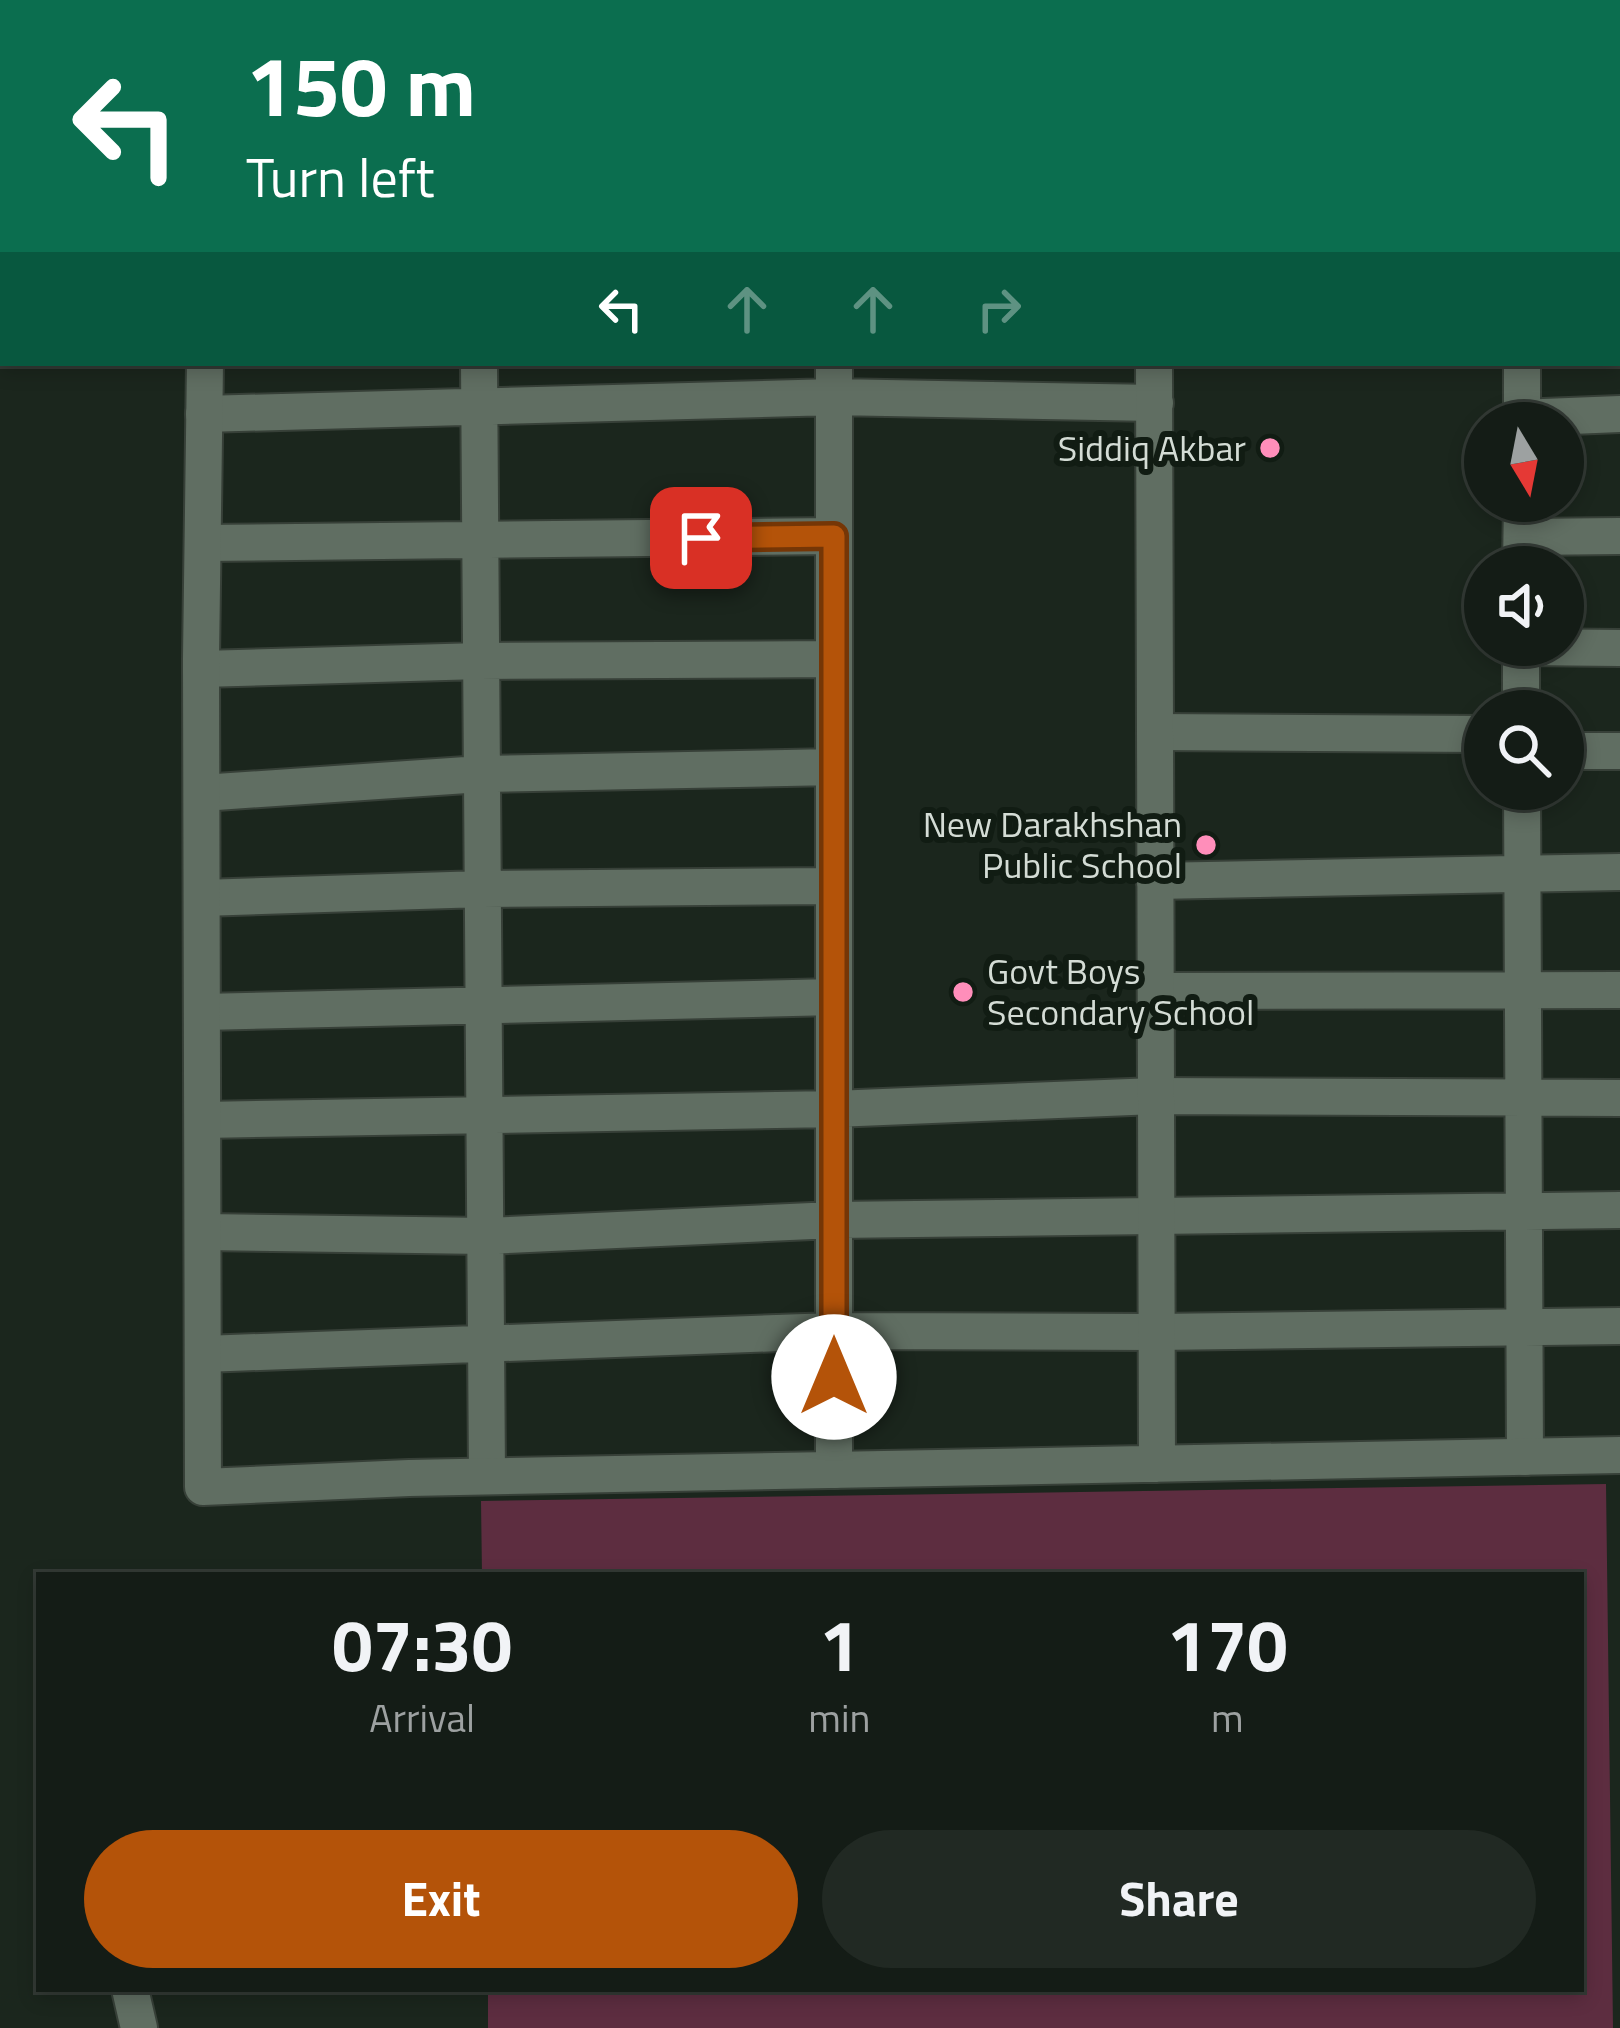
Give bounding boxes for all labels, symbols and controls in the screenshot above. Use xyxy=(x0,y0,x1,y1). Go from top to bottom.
text: 150 m xyxy=(246,21,476,149)
icon: left xyxy=(48,48,204,204)
text: Turn left xyxy=(246,136,435,218)
icon: left xyxy=(588,276,654,342)
icon: ahead xyxy=(714,276,780,342)
icon: ahead xyxy=(840,276,906,342)
icon: right xyxy=(966,276,1032,342)
north arrow xyxy=(1464,402,1584,522)
map controls xyxy=(1464,402,1584,810)
place label: Siddiq Akbar xyxy=(1058,420,1246,475)
marker: Siddiq Akbar xyxy=(1257,435,1283,461)
pin xyxy=(650,487,752,589)
icon: arrive xyxy=(668,505,734,571)
button: sound xyxy=(1464,546,1584,666)
button: search xyxy=(1464,690,1584,810)
place label: New Darakhshan Public School xyxy=(923,796,1182,892)
marker: New Darakhshan Public School xyxy=(1193,832,1219,858)
place label: Govt Boys Secondary School xyxy=(987,943,1254,1039)
marker: Govt Boys Secondary School xyxy=(950,979,976,1005)
position arrow xyxy=(771,1314,897,1440)
text: 07:30 xyxy=(332,1589,512,1699)
text: 1 xyxy=(819,1589,860,1699)
text: 170 xyxy=(1167,1589,1288,1699)
text: Arrival xyxy=(369,1688,475,1747)
text: min xyxy=(808,1688,870,1747)
text: m xyxy=(1211,1688,1243,1747)
button: Exit xyxy=(84,1830,798,1968)
button: Share xyxy=(822,1830,1536,1968)

